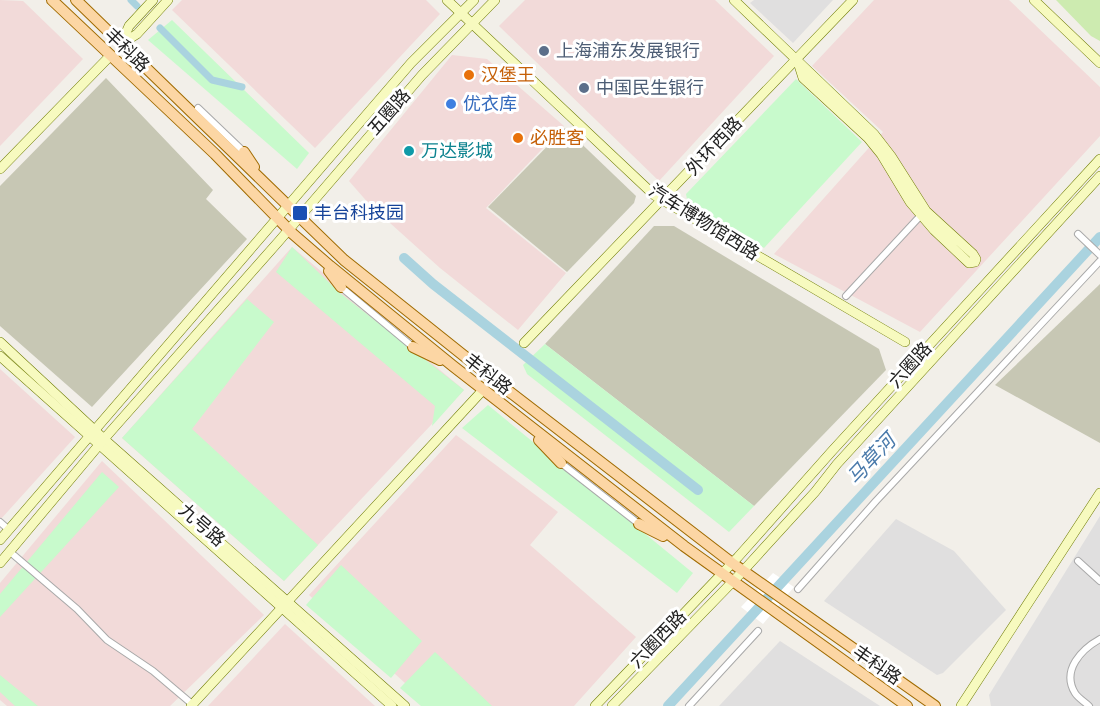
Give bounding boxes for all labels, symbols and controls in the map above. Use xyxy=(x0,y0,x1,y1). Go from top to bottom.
street label: 丰科路 xyxy=(101,23,154,76)
place label: 上海浦东发展银行 xyxy=(556,40,700,61)
marker: 上海浦东发展银行 xyxy=(537,44,551,58)
place label: 汉堡王 xyxy=(481,64,535,85)
marker: 汉堡王 xyxy=(462,68,476,82)
place label: 中国民生银行 xyxy=(596,77,704,98)
marker: 中国民生银行 xyxy=(577,81,591,95)
street label: 五圈路 xyxy=(363,84,414,139)
place label: 优衣库 xyxy=(463,93,517,114)
marker: 优衣库 xyxy=(444,97,458,111)
street label: 外环西路 xyxy=(681,112,746,179)
place label: 必胜客 xyxy=(530,127,584,148)
marker: 必胜客 xyxy=(511,131,525,145)
place label: 万达影城 xyxy=(421,140,493,161)
marker: 万达影城 xyxy=(402,144,416,158)
street label: 汽车博物馆西路 xyxy=(645,179,763,264)
place label: 丰台科技园 xyxy=(314,202,404,223)
marker: 丰台科技园 xyxy=(291,204,309,222)
street label: 六圈路 xyxy=(884,338,935,392)
street label: 丰科路 xyxy=(461,349,516,399)
water label: 马草河 xyxy=(842,426,903,489)
street label: 九号路 xyxy=(175,499,230,550)
street label: 六圈西路 xyxy=(625,605,690,672)
street label: 丰科路 xyxy=(849,641,905,689)

